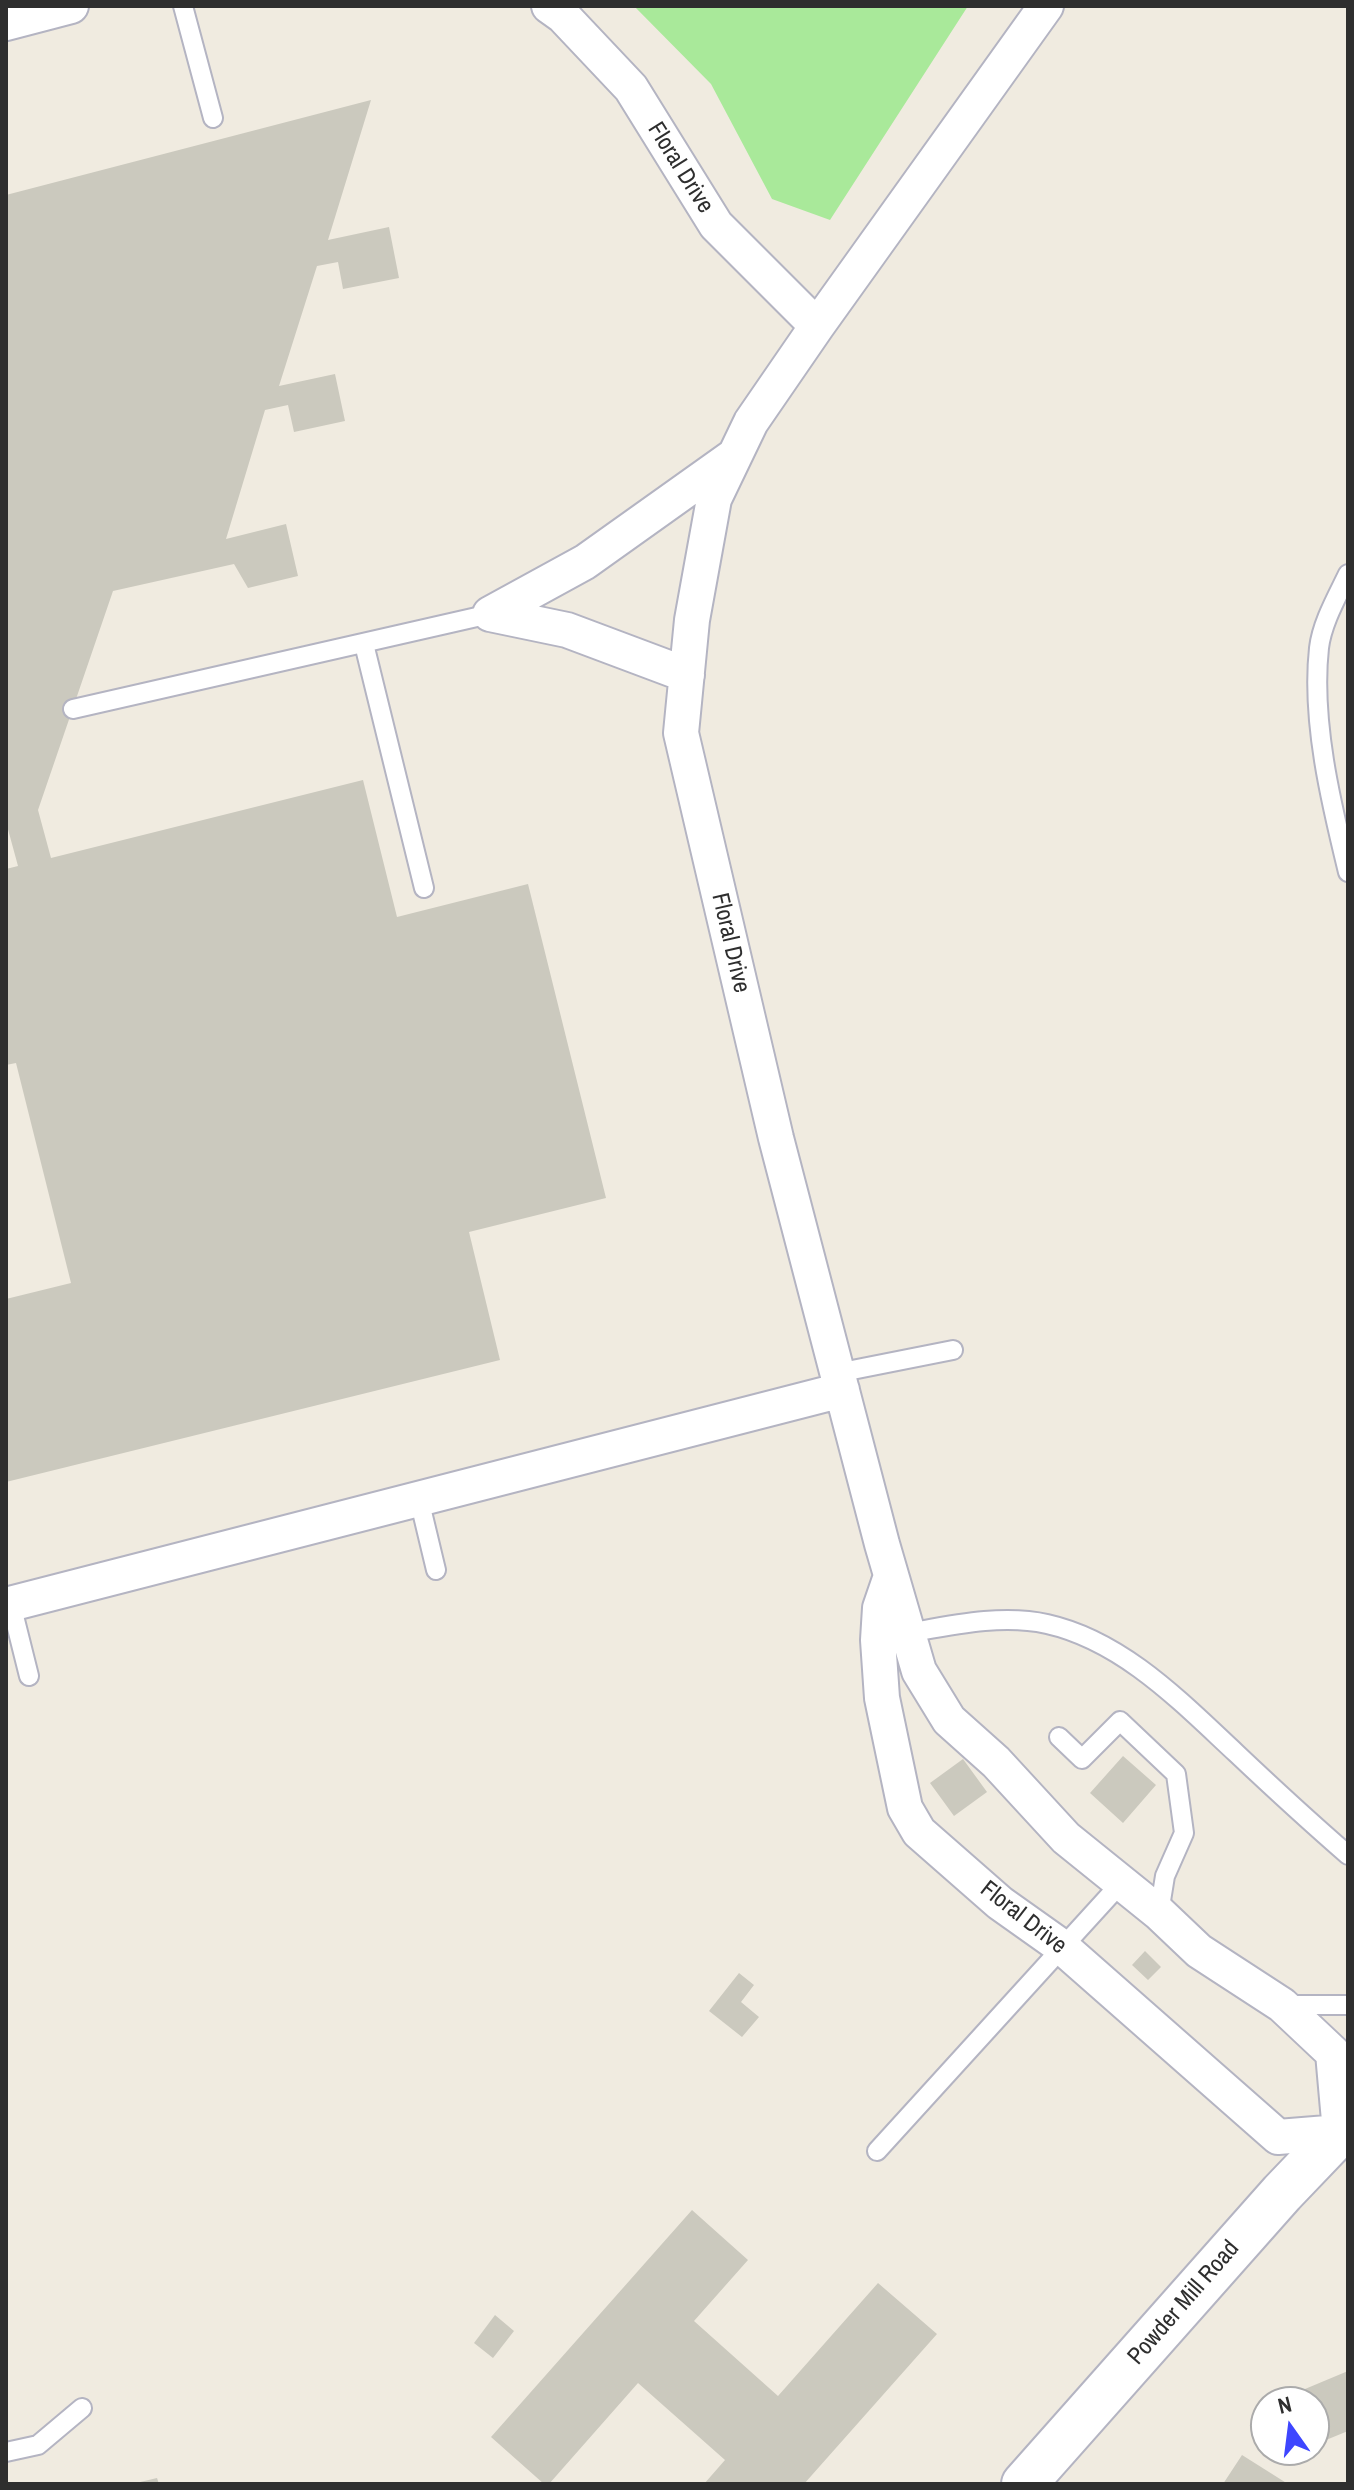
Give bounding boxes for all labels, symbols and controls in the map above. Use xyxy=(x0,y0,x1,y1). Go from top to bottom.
street label: Floral Drive xyxy=(641,117,719,219)
street label: Floral Drive xyxy=(705,890,755,996)
street label: Floral Drive xyxy=(974,1875,1072,1961)
street label: Powder Mill Road xyxy=(1122,2235,1246,2371)
north arrow xyxy=(1250,2386,1330,2466)
text: N xyxy=(1275,2389,1295,2421)

